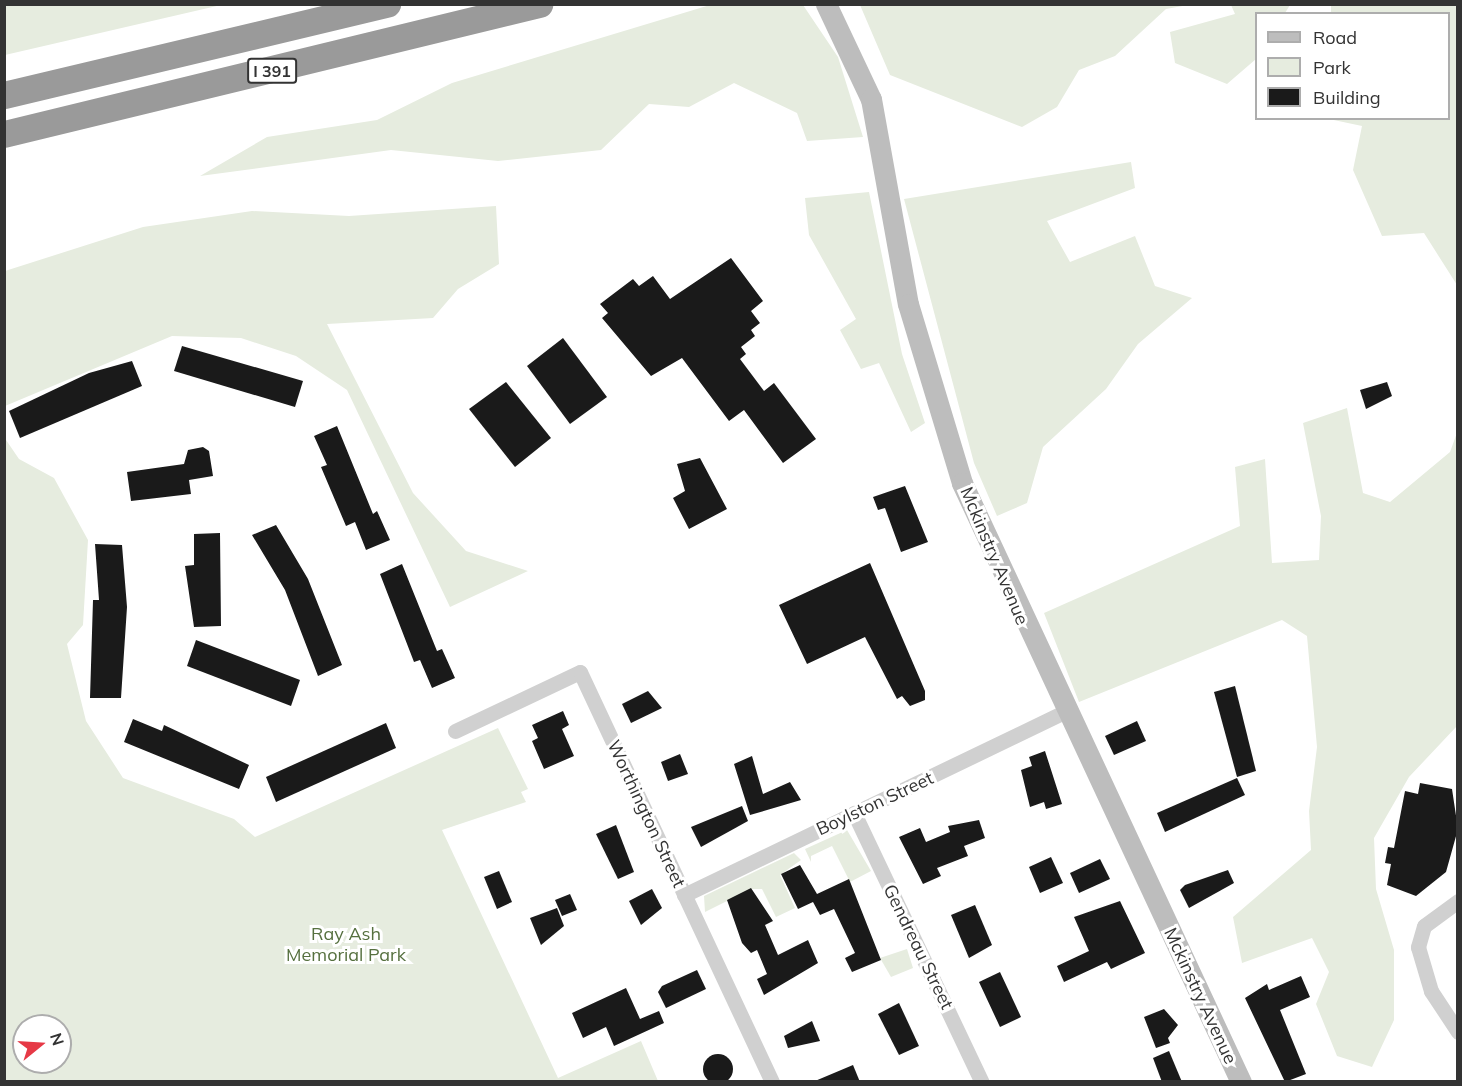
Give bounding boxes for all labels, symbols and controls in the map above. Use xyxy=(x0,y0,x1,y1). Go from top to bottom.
legend xyxy=(1255,12,1450,120)
text: Road xyxy=(1313,26,1357,49)
text: Park xyxy=(1313,56,1351,79)
road number: I 391 xyxy=(246,58,298,84)
text: Building xyxy=(1313,86,1381,109)
street label: Mckinstry Avenue xyxy=(955,484,1033,628)
street label: Worthington Street xyxy=(602,737,690,891)
street label: Boylston Street xyxy=(813,767,937,841)
street label: Gendreau Street xyxy=(878,881,958,1013)
park label: Ray Ash Memorial Park xyxy=(286,924,406,966)
street label: Mckinstry Avenue xyxy=(1159,925,1241,1067)
north arrow xyxy=(12,1014,72,1074)
text: N xyxy=(46,1030,69,1048)

